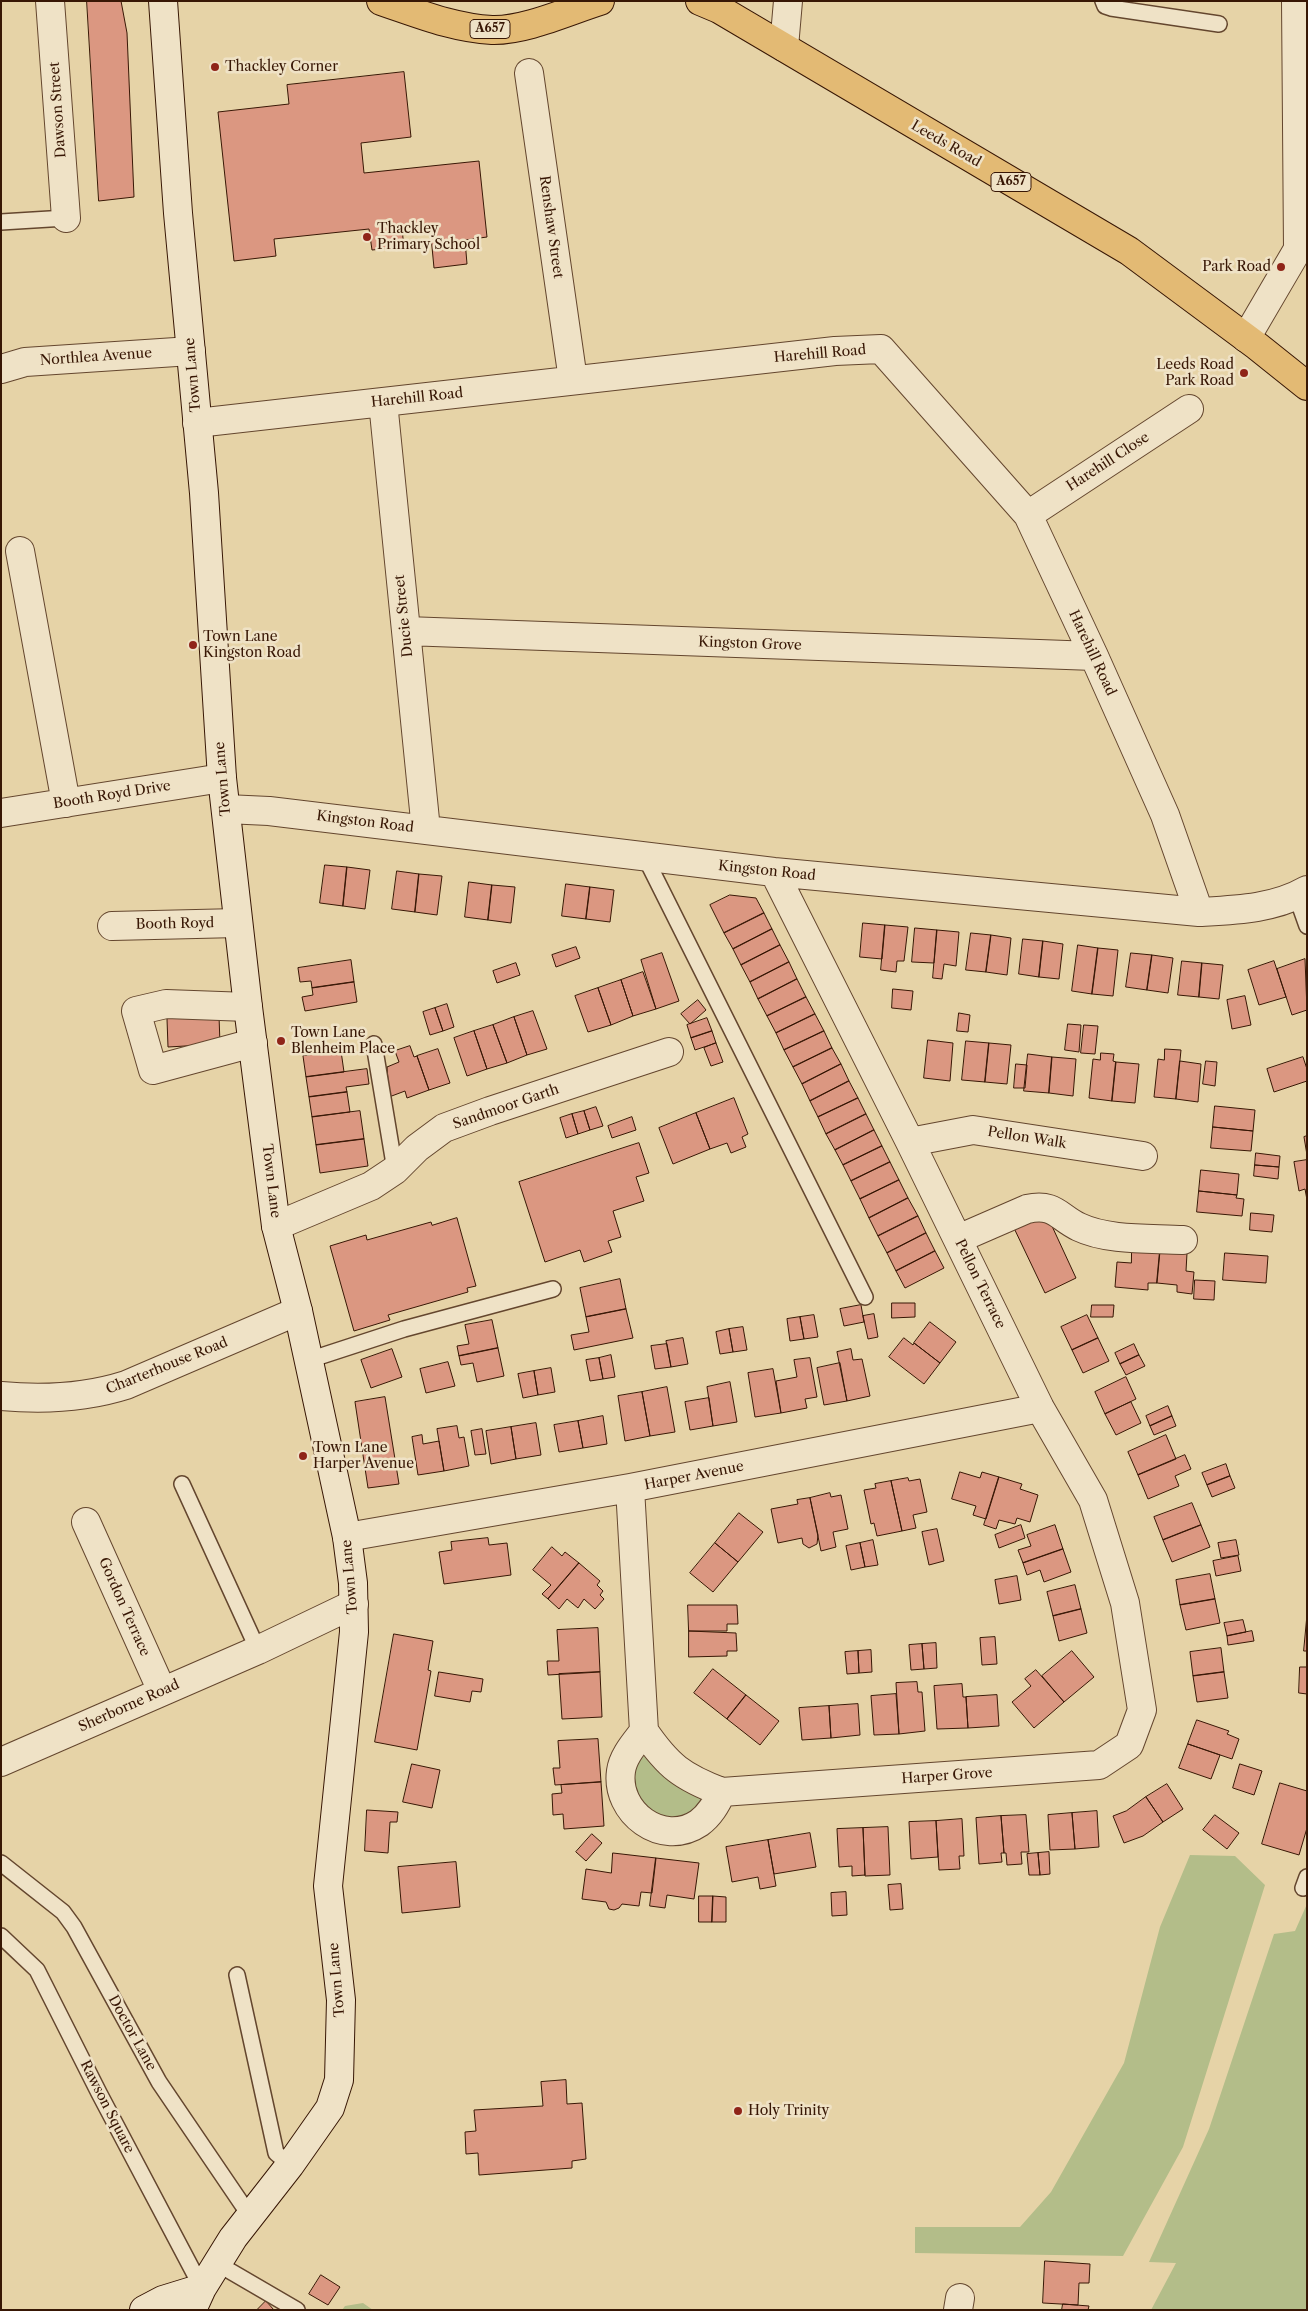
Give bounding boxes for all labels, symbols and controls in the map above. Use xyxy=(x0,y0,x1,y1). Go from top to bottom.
road number: A657 xyxy=(470,20,510,38)
place label: Thackley Corner xyxy=(225,59,338,75)
street label: Dawson Street xyxy=(46,61,70,159)
marker: Thackley Corner xyxy=(209,61,221,73)
street label: Leeds Road xyxy=(908,117,984,171)
road number: A657 xyxy=(991,172,1031,192)
street label: Renshaw Street xyxy=(535,175,567,279)
place label: Thackley Primary School xyxy=(377,221,480,253)
marker: Thackley Primary School xyxy=(361,231,373,243)
place label: Park Road xyxy=(1202,259,1271,275)
marker: Park Road xyxy=(1275,261,1287,273)
street label: Town Lane xyxy=(181,337,205,413)
street label: Harehill Road xyxy=(773,342,867,366)
street label: Northlea Avenue xyxy=(39,345,153,369)
place label: Leeds Road Park Road xyxy=(1156,357,1234,390)
marker: Leeds Road Park Road xyxy=(1238,367,1250,379)
street label: Harehill Road xyxy=(370,385,464,411)
street label: Harehill Close xyxy=(1063,429,1153,495)
street label: Ducie Street xyxy=(391,574,417,658)
street label: Harehill Road xyxy=(1065,608,1119,698)
place label: Town Lane Kingston Road xyxy=(203,629,301,662)
street label: Kingston Grove xyxy=(698,634,802,654)
marker: Town Lane Kingston Road xyxy=(187,639,199,651)
street label: Town Lane xyxy=(211,741,235,817)
street label: Booth Royd Drive xyxy=(52,777,172,813)
street label: Kingston Road xyxy=(315,808,415,836)
street label: Kingston Road xyxy=(717,858,817,884)
street label: Booth Royd xyxy=(136,915,214,933)
place label: Town Lane Blenheim Place xyxy=(291,1025,395,1058)
marker: Town Lane Blenheim Place xyxy=(275,1035,287,1047)
street label: Sandmoor Garth xyxy=(451,1081,561,1133)
street label: Pellon Walk xyxy=(986,1123,1068,1153)
street label: Town Lane xyxy=(258,1143,284,1219)
street label: Pellon Terrace xyxy=(951,1237,1009,1331)
street label: Charterhouse Road xyxy=(104,1334,230,1398)
place label: Town Lane Harper Avenue xyxy=(313,1440,414,1472)
marker: Town Lane Harper Avenue xyxy=(297,1450,309,1462)
street label: Harper Avenue xyxy=(643,1458,745,1494)
street label: Town Lane xyxy=(338,1539,362,1615)
street label: Gordon Terrace xyxy=(95,1555,153,1659)
street label: Sherborne Road xyxy=(76,1676,182,1736)
street label: Harper Grove xyxy=(901,1764,993,1788)
street label: Town Lane xyxy=(325,1942,349,2018)
street label: Doctor Lane xyxy=(104,1992,160,2074)
street label: Rawson Square xyxy=(76,2058,138,2156)
place label: Holy Trinity xyxy=(748,2103,829,2119)
marker: Holy Trinity xyxy=(732,2105,744,2117)

